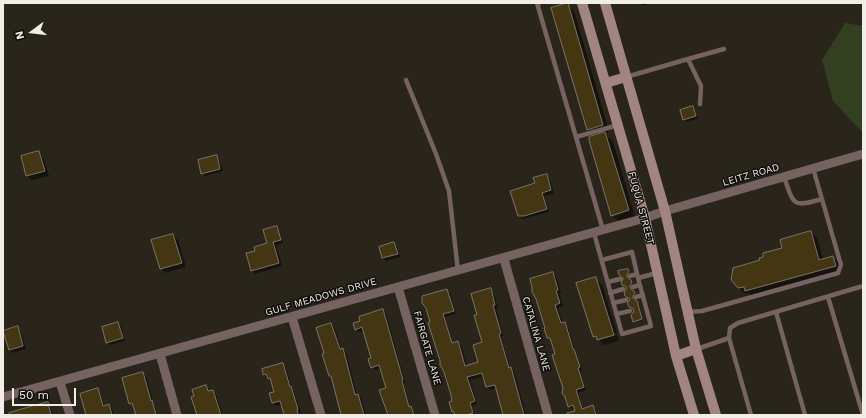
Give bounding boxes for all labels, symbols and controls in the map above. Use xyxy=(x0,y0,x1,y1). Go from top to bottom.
north arrow xyxy=(12,12,52,52)
text: N xyxy=(13,30,27,41)
street label: LEITZ ROAD xyxy=(721,161,781,189)
street label: FUQUA STREET xyxy=(625,170,657,246)
street label: GULF MEADOWS DRIVE xyxy=(264,275,378,319)
street label: CATALINA LANE xyxy=(520,295,552,373)
street label: FAIRGATE LANE xyxy=(411,310,443,386)
scale bar xyxy=(14,380,78,406)
text: 50 m xyxy=(19,388,49,402)

